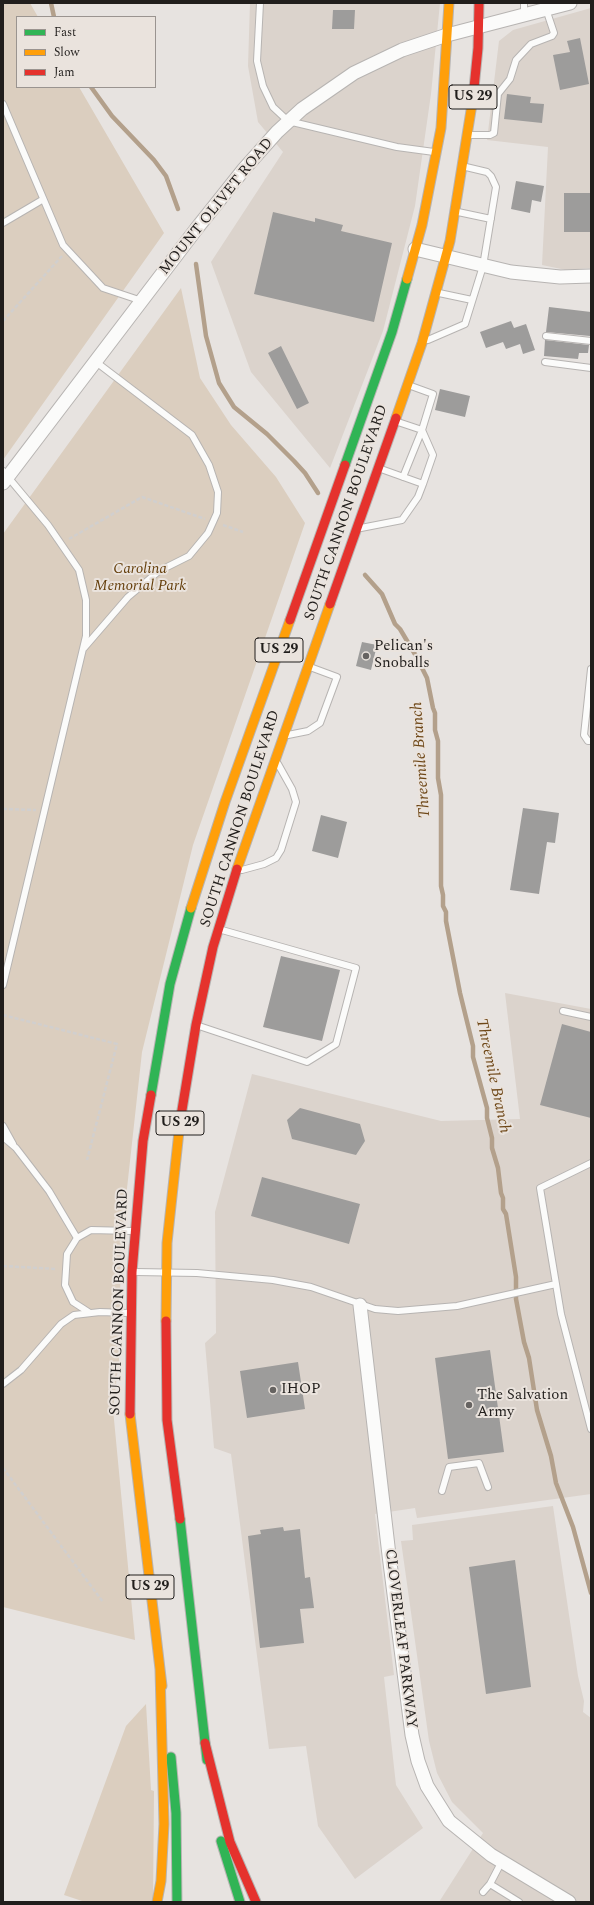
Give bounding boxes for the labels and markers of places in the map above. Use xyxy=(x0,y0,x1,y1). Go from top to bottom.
place label: Pelican's Snoballs xyxy=(374,638,433,673)
marker: Pelican's Snoballs xyxy=(361,651,371,661)
place label: IHOP xyxy=(281,1381,321,1399)
marker: IHOP xyxy=(268,1385,278,1395)
place label: The Salvation Army xyxy=(477,1387,568,1422)
marker: The Salvation Army xyxy=(464,1400,474,1410)

